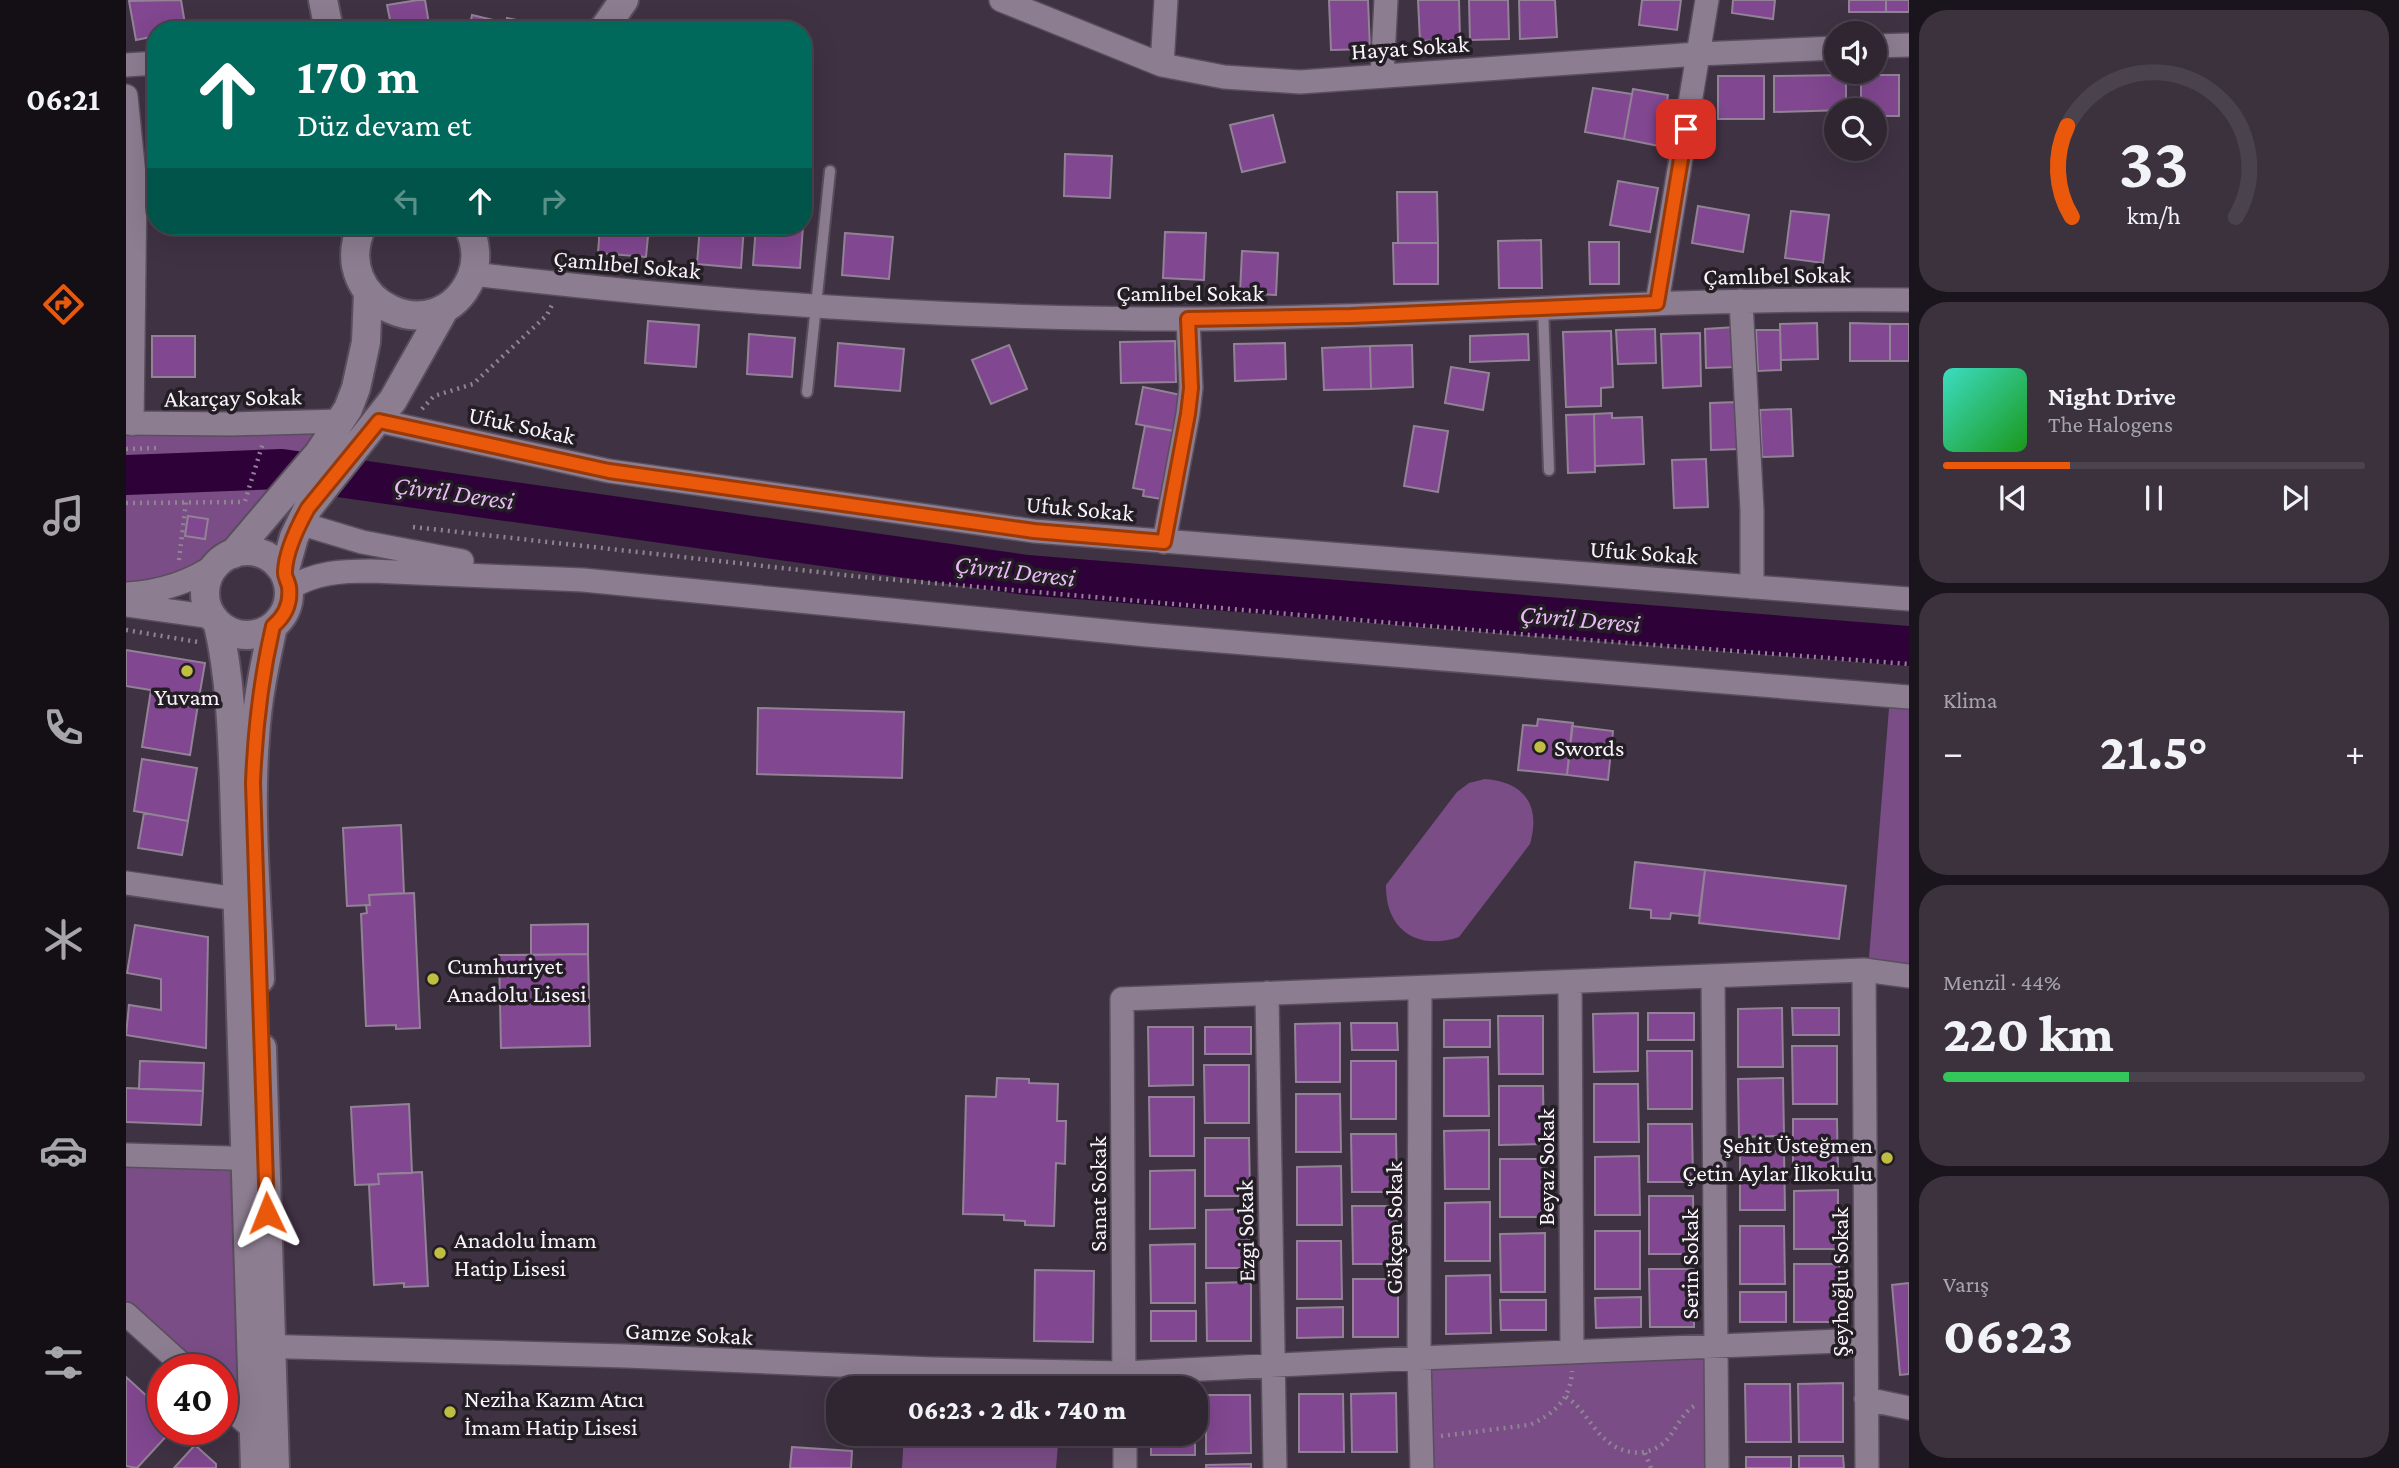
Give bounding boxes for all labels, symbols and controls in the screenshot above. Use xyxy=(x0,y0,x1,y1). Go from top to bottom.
map controls xyxy=(1824,21,1887,161)
button: sound xyxy=(1824,21,1887,84)
street label: Hayat Sokak xyxy=(1350,29,1470,65)
icon: ahead xyxy=(182,49,273,140)
text: 170 m xyxy=(297,49,419,104)
text: 06:21 xyxy=(26,81,100,117)
button: search xyxy=(1824,98,1887,161)
pin xyxy=(1656,99,1716,159)
text: Düz devam et xyxy=(297,107,471,143)
icon: arrive xyxy=(1667,110,1705,148)
text: 33 xyxy=(2119,122,2189,203)
icon: left xyxy=(388,182,426,220)
icon: ahead xyxy=(461,182,499,220)
icon: right xyxy=(534,182,572,220)
text: km/h xyxy=(2127,202,2181,229)
street label: Çamlıbel Sokak xyxy=(552,244,702,284)
street label: Çamlıbel Sokak xyxy=(1703,260,1852,290)
street label: Çamlıbel Sokak xyxy=(1116,279,1264,306)
icon: directions xyxy=(39,280,88,329)
street label: Akarçay Sokak xyxy=(164,382,303,412)
text: Night Drive xyxy=(2048,382,2176,411)
street label: Ufuk Sokak xyxy=(466,401,578,450)
text: The Halogens xyxy=(2048,411,2173,437)
water label: Çivril Deresi xyxy=(392,470,516,516)
icon: previous xyxy=(1994,479,2032,517)
icon: pause xyxy=(2135,479,2173,517)
icon: next xyxy=(2276,479,2314,517)
street label: Ufuk Sokak xyxy=(1025,490,1136,526)
icon: music xyxy=(39,491,88,540)
street label: Ufuk Sokak xyxy=(1589,535,1700,569)
water label: Çivril Deresi xyxy=(953,549,1077,593)
water label: Çivril Deresi xyxy=(1518,599,1642,639)
marker: Yuvam xyxy=(179,663,195,679)
place label: Yuvam xyxy=(154,683,220,710)
text: Klima xyxy=(1943,687,1997,713)
icon: phone xyxy=(39,703,88,752)
text: 21.5° xyxy=(2100,722,2208,780)
text: − xyxy=(1943,731,1963,773)
text: + xyxy=(2345,731,2365,773)
place label: Swords xyxy=(1554,734,1624,761)
marker: Swords xyxy=(1532,739,1548,755)
icon: climate xyxy=(39,915,88,964)
place label: Cumhuriyet Anadolu Lisesi xyxy=(447,952,587,1007)
text: Menzil · 44% xyxy=(1943,969,2061,995)
marker: Cumhuriyet Anadolu Lisesi xyxy=(425,971,441,987)
text: 220 km xyxy=(1943,1004,2113,1062)
street label: Beyaz Sokak xyxy=(1532,1108,1559,1226)
icon: car xyxy=(39,1126,88,1175)
place label: Şehit Üsteğmen Çetin Aylar İlkokulu xyxy=(1682,1131,1873,1186)
street label: Sanat Sokak xyxy=(1084,1136,1111,1252)
marker: Şehit Üsteğmen Çetin Aylar İlkokulu xyxy=(1879,1150,1895,1166)
street label: Gökçen Sokak xyxy=(1380,1161,1407,1295)
position arrow xyxy=(230,1176,304,1250)
street label: Ezgi Sokak xyxy=(1231,1179,1259,1282)
street label: Şeyhoğlu Sokak xyxy=(1826,1207,1853,1357)
street label: Serin Sokak xyxy=(1676,1208,1703,1320)
place label: Anadolu İmam Hatip Lisesi xyxy=(454,1226,597,1281)
marker: Anadolu İmam Hatip Lisesi xyxy=(432,1245,448,1261)
text: Varış xyxy=(1943,1271,1989,1297)
text: 06:23 xyxy=(1943,1306,2073,1364)
street label: Gamze Sokak xyxy=(624,1316,754,1350)
icon: filters xyxy=(39,1338,88,1387)
speed limit sign: 40 xyxy=(147,1354,238,1445)
place label: Neziha Kazım Atıcı İmam Hatip Lisesi xyxy=(464,1385,644,1440)
text: 06:23 · 2 dk · 740 m xyxy=(908,1396,1126,1425)
marker: Neziha Kazım Atıcı İmam Hatip Lisesi xyxy=(442,1404,458,1420)

